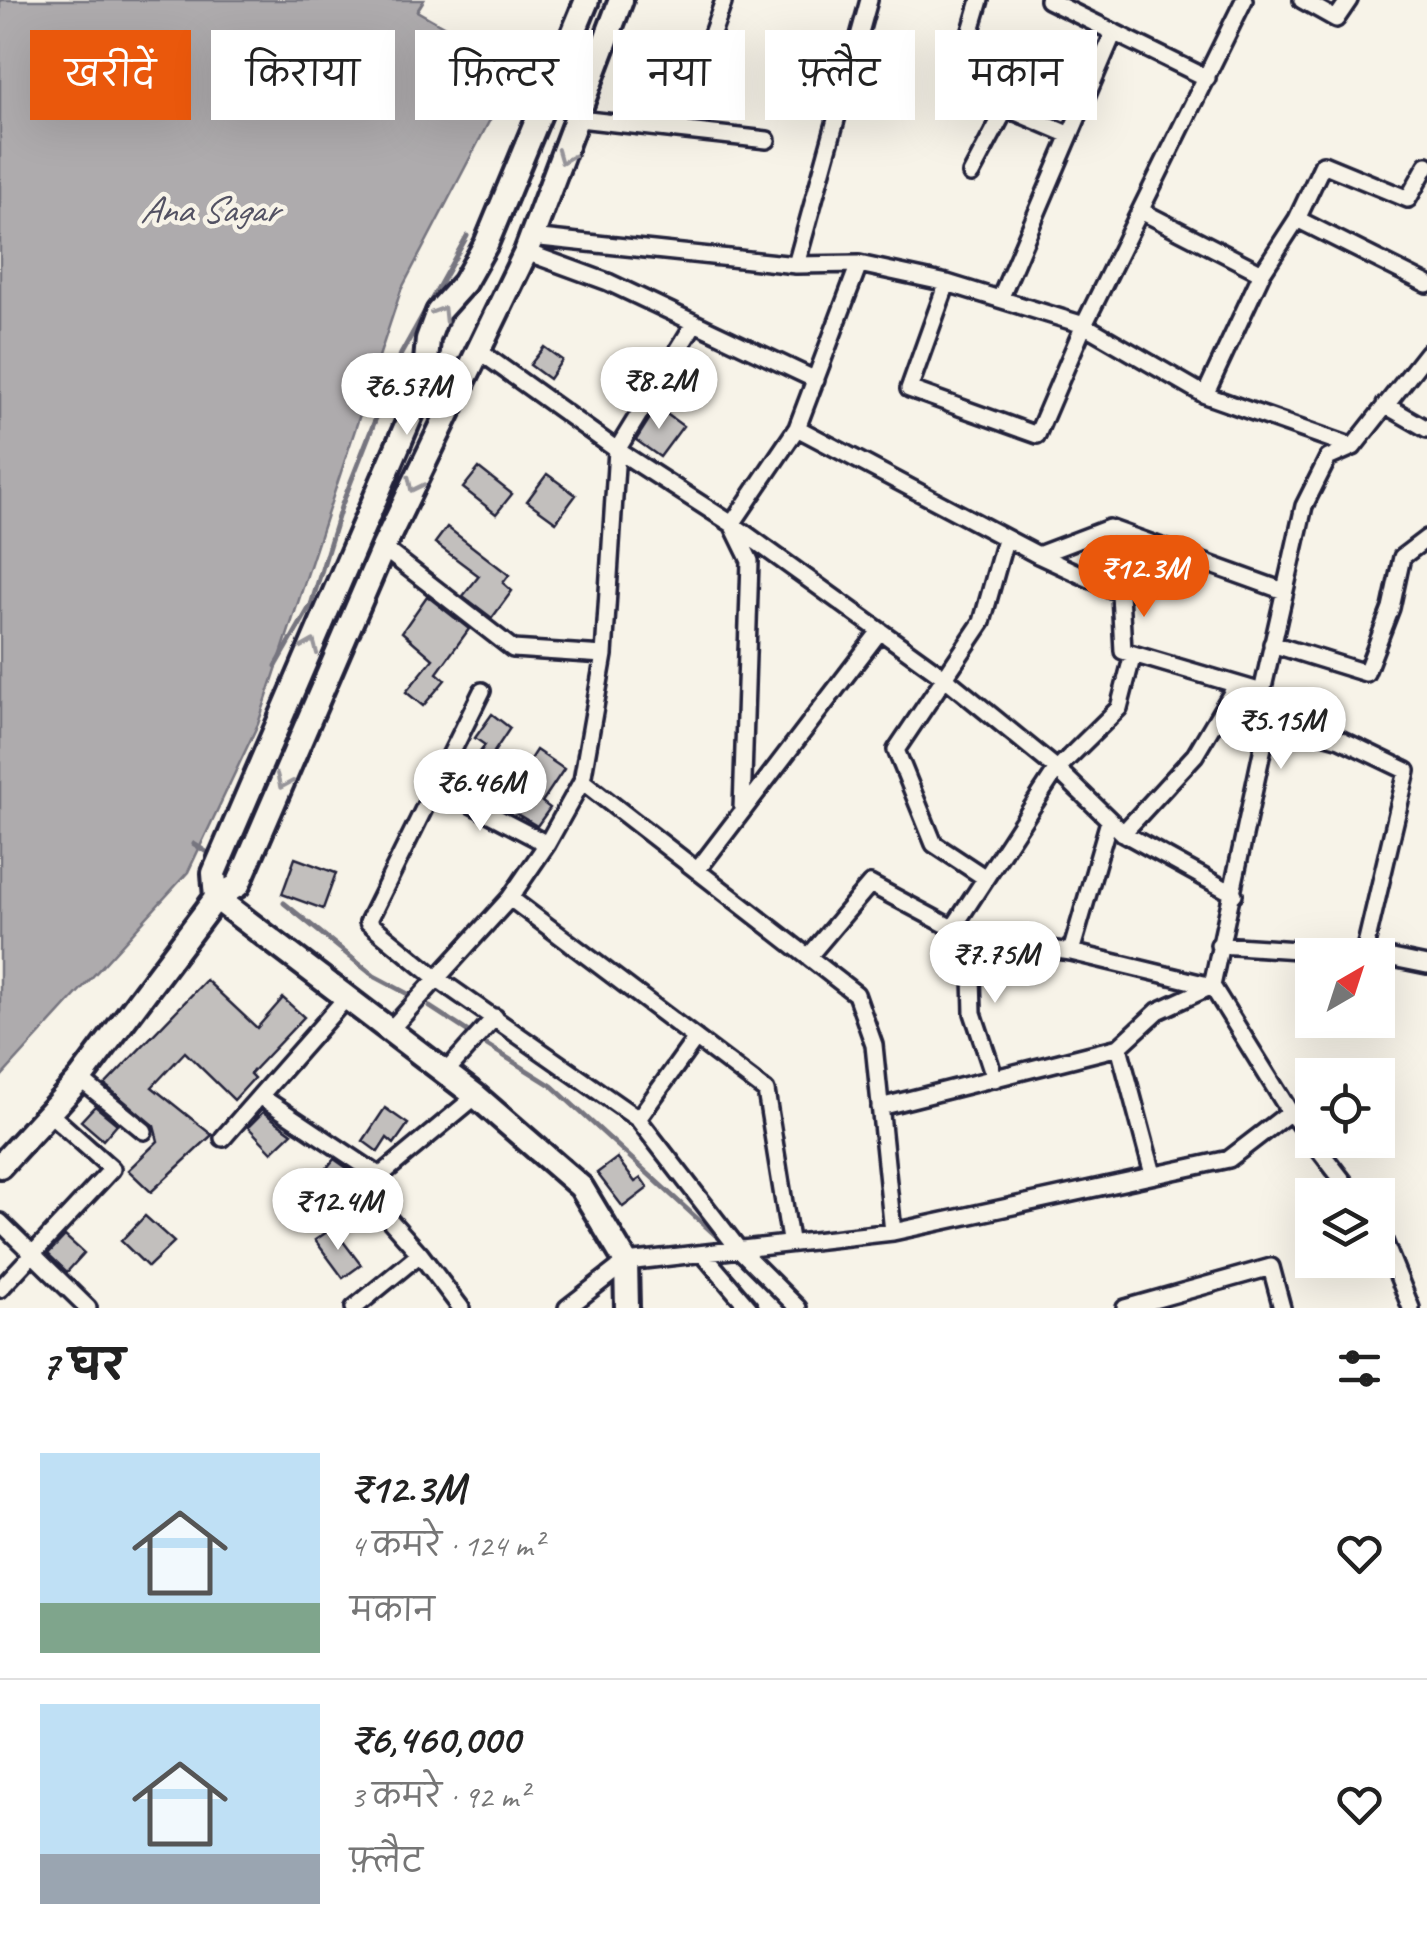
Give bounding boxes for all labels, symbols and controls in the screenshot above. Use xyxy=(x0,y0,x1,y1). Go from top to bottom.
chip: खरीदें xyxy=(30,30,191,120)
chip: किराया xyxy=(211,30,395,120)
chip: फ़िल्टर xyxy=(415,30,593,120)
chip: नया xyxy=(613,30,745,120)
chip: फ़्लैट xyxy=(765,30,915,120)
chip: मकान xyxy=(935,30,1097,120)
one-way arrow xyxy=(555,148,575,165)
water label: Ana Sagar xyxy=(140,186,284,233)
one-way arrow xyxy=(429,306,448,324)
pin: ₹8.2M xyxy=(589,347,729,432)
pin: ₹6.57M xyxy=(326,353,488,438)
text: ₹8.2M xyxy=(623,359,695,400)
text: ₹6.57M xyxy=(363,365,451,406)
one-way arrow xyxy=(407,474,426,492)
pin: ₹12.3M xyxy=(1063,535,1225,620)
text: ₹12.3M xyxy=(1100,547,1188,588)
one-way arrow xyxy=(300,638,320,656)
pin: ₹5.15M xyxy=(1200,687,1362,772)
text: ₹5.15M xyxy=(1238,699,1324,740)
pin: ₹6.46M xyxy=(399,749,561,834)
text: ₹6.46M xyxy=(436,761,524,802)
one-way arrow xyxy=(275,772,295,790)
pin: ₹7.75M xyxy=(914,921,1076,1006)
text: ₹7.75M xyxy=(952,933,1038,974)
north arrow xyxy=(1295,938,1395,1038)
map controls xyxy=(1295,938,1395,1278)
button: locate xyxy=(1295,1058,1395,1158)
pin: ₹12.4M xyxy=(257,1168,419,1253)
button: layers xyxy=(1295,1178,1395,1278)
text: ₹12.4M xyxy=(294,1180,382,1221)
text: 7 घर xyxy=(40,1339,125,1392)
icon: filters xyxy=(1332,1341,1387,1396)
text: ₹12.3M xyxy=(350,1462,465,1515)
icon: home xyxy=(120,1493,240,1613)
text: 4 कमरे · 124 m² xyxy=(350,1525,543,1566)
icon: heart xyxy=(1332,1526,1387,1581)
text: मकान xyxy=(350,1590,435,1631)
text: ₹6,460,000 xyxy=(350,1713,520,1766)
icon: home xyxy=(120,1744,240,1864)
text: 3 कमरे · 92 m² xyxy=(350,1776,528,1817)
icon: heart xyxy=(1332,1777,1387,1832)
text: फ़्लैट xyxy=(350,1841,423,1882)

